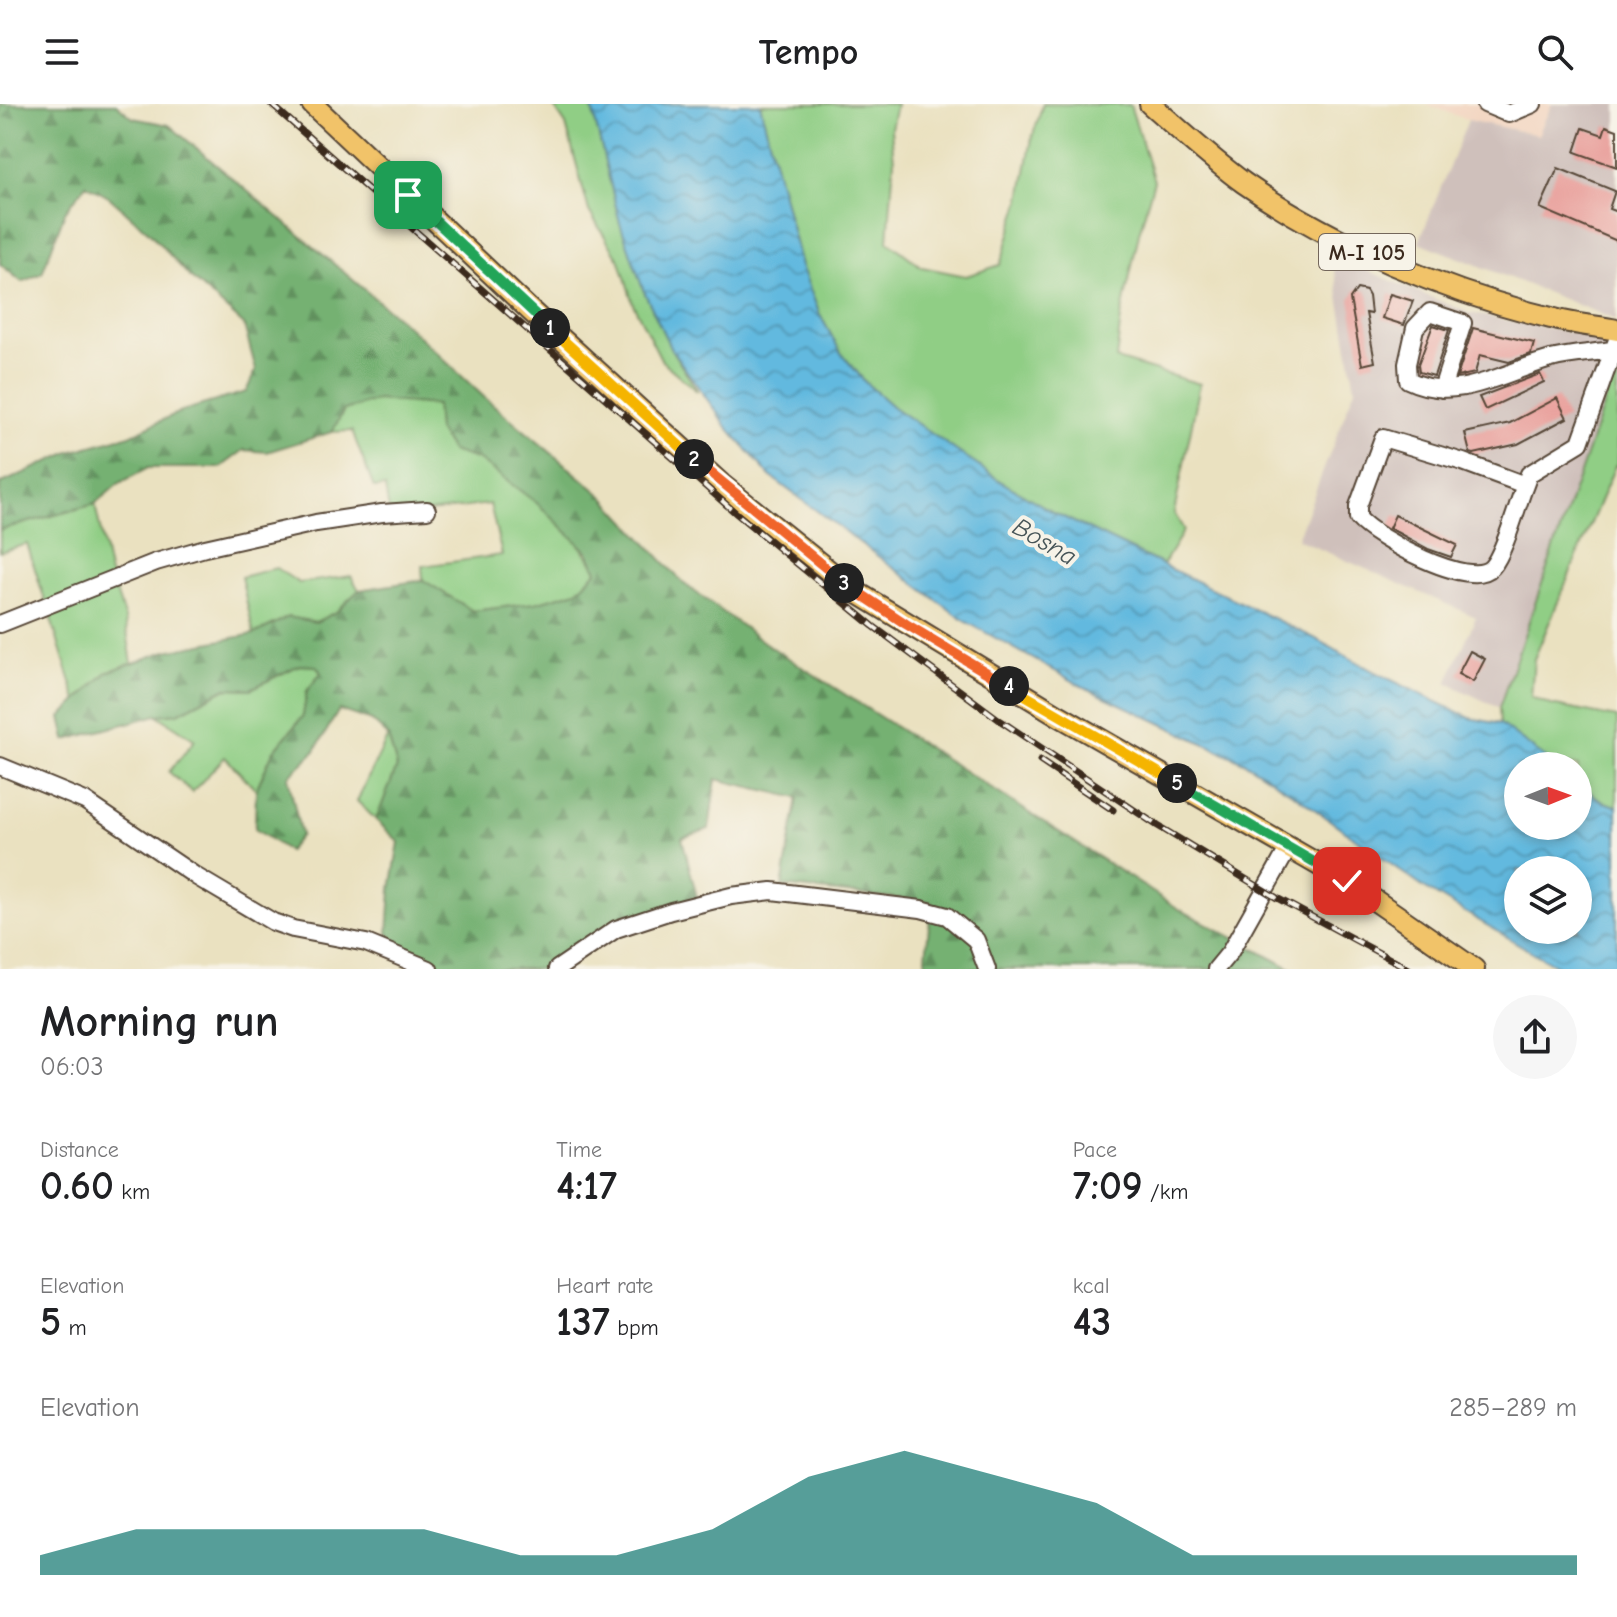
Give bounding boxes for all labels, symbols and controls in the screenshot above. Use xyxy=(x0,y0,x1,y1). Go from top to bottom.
icon: menu xyxy=(40,30,84,74)
icon: search xyxy=(1533,30,1577,74)
text: Tempo xyxy=(759,32,858,73)
pin xyxy=(374,161,442,229)
icon: arrive xyxy=(386,173,430,217)
road number: M-I 105 xyxy=(1319,234,1415,270)
pin: 1 xyxy=(530,308,570,348)
text: 1 xyxy=(546,315,554,341)
pin: 2 xyxy=(674,439,714,479)
text: 2 xyxy=(689,446,699,472)
water label: Bosna xyxy=(1007,512,1082,572)
pin: 3 xyxy=(824,563,864,603)
text: 3 xyxy=(839,570,849,596)
pin: 4 xyxy=(989,666,1029,706)
text: 4 xyxy=(1004,673,1014,699)
north arrow xyxy=(1504,752,1592,840)
map controls xyxy=(1504,752,1592,944)
pin: 5 xyxy=(1157,763,1197,803)
text: 5 xyxy=(1171,770,1183,796)
pin xyxy=(1313,847,1381,915)
button: layers xyxy=(1504,856,1592,944)
icon: check xyxy=(1325,859,1369,903)
button: share xyxy=(1493,995,1577,1079)
text: Morning run xyxy=(40,996,279,1047)
text: 06:03 xyxy=(40,1052,104,1082)
text: Distance xyxy=(40,1137,119,1163)
text: Time xyxy=(556,1137,602,1163)
text: Pace xyxy=(1073,1137,1117,1163)
text: 0.60 xyxy=(40,1163,114,1209)
text: 4:17 xyxy=(556,1163,617,1209)
text: 7:09 xyxy=(1073,1163,1143,1209)
text: km xyxy=(114,1179,150,1205)
text: /km xyxy=(1143,1179,1189,1205)
text: Elevation xyxy=(40,1273,124,1299)
text: Heart rate xyxy=(556,1273,653,1299)
text: kcal xyxy=(1073,1273,1110,1299)
text: 5 xyxy=(40,1299,61,1345)
text: 137 xyxy=(556,1299,610,1345)
text: 43 xyxy=(1073,1299,1111,1345)
text: m xyxy=(61,1315,87,1341)
text: bpm xyxy=(610,1315,659,1341)
text: Elevation xyxy=(40,1393,140,1423)
text: 285–289 m xyxy=(1449,1393,1577,1423)

